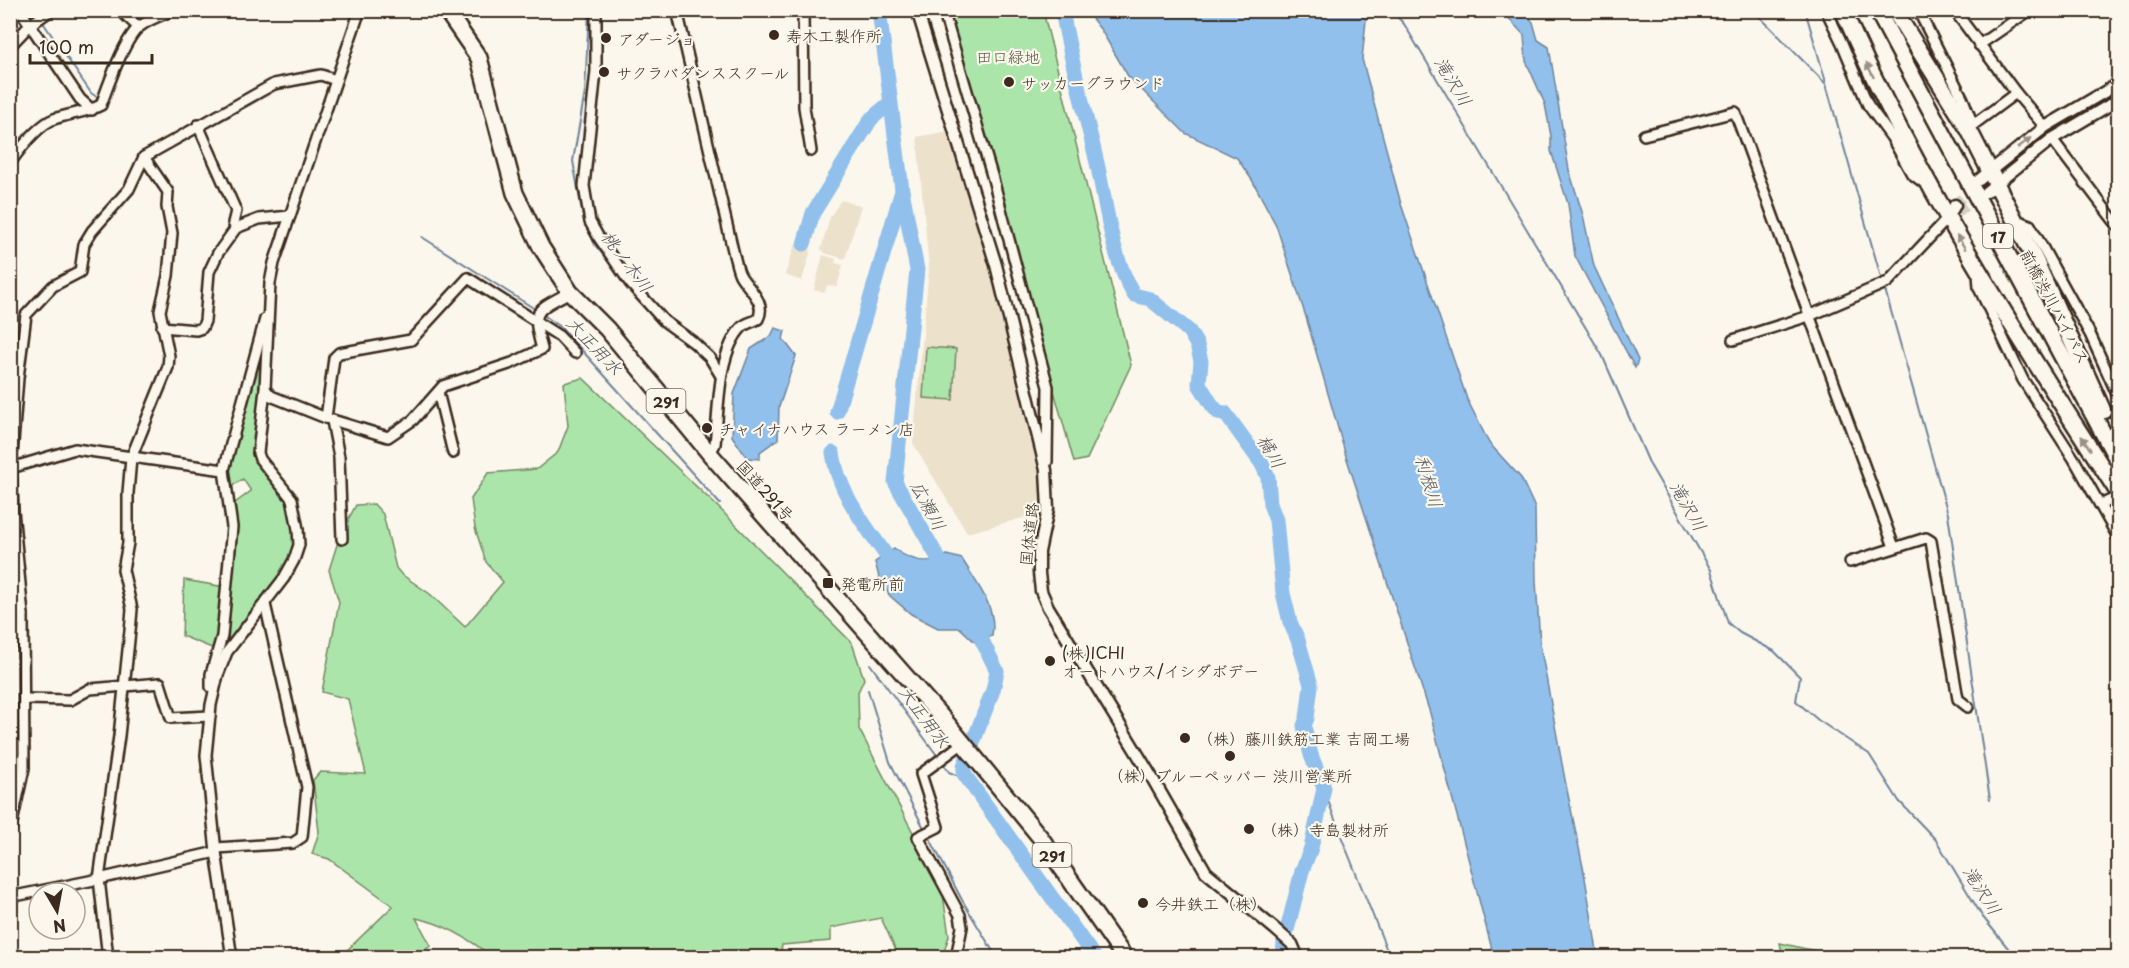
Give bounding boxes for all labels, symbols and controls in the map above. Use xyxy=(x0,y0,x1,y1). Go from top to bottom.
place label: 寿木工製作所 xyxy=(786,23,882,47)
place label: アダージョ xyxy=(618,26,696,50)
scale bar xyxy=(30,27,152,65)
marker: 寿木工製作所 xyxy=(767,28,781,42)
marker: アダージョ xyxy=(599,31,613,45)
text: 100 m xyxy=(39,33,94,60)
park label: 田口緑地 xyxy=(976,44,1040,68)
water label: 滝沢川 xyxy=(1429,51,1479,111)
place label: サクラバダンススクール xyxy=(616,60,790,84)
one-way arrow xyxy=(1865,61,1874,78)
marker: サクラバダンススクール xyxy=(597,65,611,79)
place label: サッカーグラウンド xyxy=(1021,70,1165,94)
marker: サッカーグラウンド xyxy=(1002,75,1016,89)
one-way arrow xyxy=(2017,137,2032,149)
water label: 桃ノ木川 xyxy=(596,224,660,298)
road number: 17 xyxy=(1983,224,2013,248)
one-way arrow xyxy=(1956,234,1967,250)
street label: 前橋渋川バイパス xyxy=(2015,244,2097,368)
water label: 大正用水 xyxy=(561,309,629,381)
road number: 291 xyxy=(646,389,686,413)
place label: チャイナハウス ラーメン店 xyxy=(719,416,915,440)
marker: チャイナハウス ラーメン店 xyxy=(700,421,714,435)
water label: 橘川 xyxy=(1251,429,1293,473)
one-way arrow xyxy=(2080,436,2092,452)
water label: 利根川 xyxy=(1410,451,1450,511)
street label: 国道291号 xyxy=(732,454,800,526)
water label: 広瀬川 xyxy=(904,475,954,535)
water label: 滝沢川 xyxy=(1664,476,1714,536)
street label: 国体道路 xyxy=(1013,501,1043,567)
place label: 発電所前 xyxy=(840,571,904,595)
marker: 発電所前 xyxy=(821,576,835,590)
place label: (株)ICHI オートハウス/イシダボデー xyxy=(1062,640,1259,682)
marker: (株)ICHI オートハウス/イシダボデー xyxy=(1043,654,1057,668)
water label: 大正用水 xyxy=(893,679,957,753)
place label: （株）藤川鉄筋工業 吉岡工場 xyxy=(1197,726,1410,750)
marker: （株）藤川鉄筋工業 吉岡工場 xyxy=(1178,731,1192,745)
marker: （株）ブルーペッパー 渋川営業所 xyxy=(1223,749,1237,763)
place label: （株）ブルーペッパー 渋川営業所 xyxy=(1107,763,1353,787)
place label: （株）寺島製材所 xyxy=(1261,817,1389,841)
marker: （株）寺島製材所 xyxy=(1242,822,1256,836)
road number: 291 xyxy=(1032,843,1072,867)
water label: 滝沢川 xyxy=(1957,860,2009,920)
north arrow xyxy=(27,881,87,941)
place label: 今井鉄工（株） xyxy=(1155,891,1267,915)
marker: 今井鉄工（株） xyxy=(1136,896,1150,910)
text: N xyxy=(51,914,68,940)

